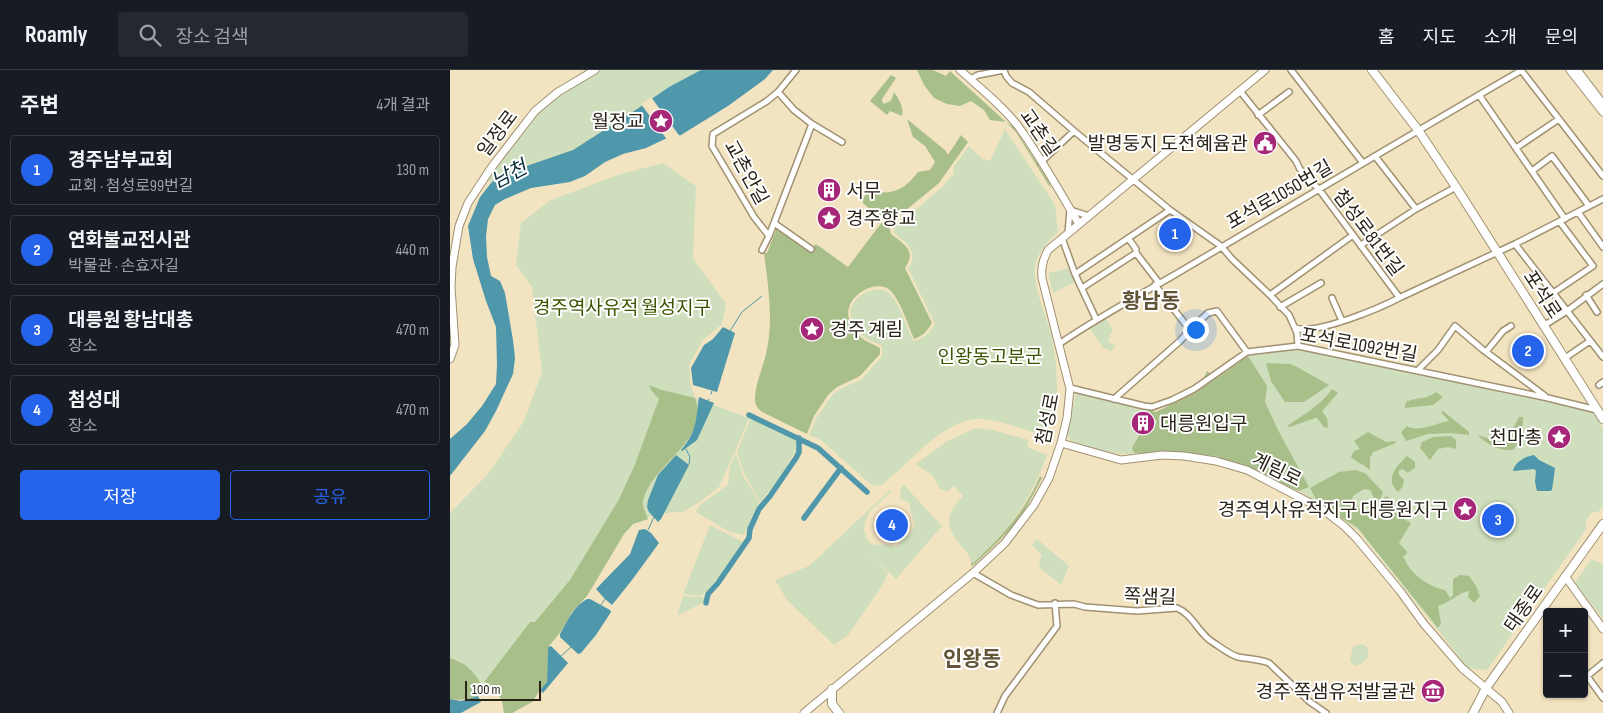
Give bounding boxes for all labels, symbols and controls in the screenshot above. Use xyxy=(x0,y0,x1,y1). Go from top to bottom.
search box xyxy=(118,12,468,57)
text: Roamly xyxy=(25,20,88,49)
icon: search xyxy=(136,21,164,49)
text: 장소 검색 xyxy=(176,26,249,49)
text: 홈 xyxy=(1378,27,1395,48)
text: 지도 xyxy=(1423,27,1456,48)
text: 소개 xyxy=(1484,27,1517,48)
text: 문의 xyxy=(1545,27,1578,48)
text: 주변 xyxy=(20,93,59,118)
text: 4개 결과 xyxy=(377,96,430,115)
street label: 교촌길 xyxy=(1014,105,1063,161)
street label: 일정로 xyxy=(473,106,523,162)
place icon: 월정교 xyxy=(648,108,674,134)
place label: 월정교 xyxy=(592,111,644,134)
public building icon: 발명둥지 도전혜윰관 xyxy=(1252,130,1278,156)
place label: 발명둥지 도전혜윰관 xyxy=(1088,133,1248,156)
street label: 교촌안길 xyxy=(719,137,773,209)
text: 경주남부교회 xyxy=(68,149,173,172)
water label: 남천 xyxy=(488,154,534,194)
street label: 포석로1050번길 xyxy=(1223,156,1337,235)
text: 1 xyxy=(34,161,40,180)
text: 130 m xyxy=(397,161,429,180)
text: 교회 · 첨성로99번길 xyxy=(68,177,194,196)
building icon: 서무 xyxy=(816,177,842,203)
place label: 서무 xyxy=(846,180,881,203)
street label: 첨성로81번길 xyxy=(1328,185,1408,281)
place icon: 경주향교 xyxy=(816,205,842,231)
place label: 경주향교 xyxy=(846,208,916,231)
pin: 1 xyxy=(1159,215,1191,253)
text: 연화불교전시관 xyxy=(68,229,190,252)
text: 2 xyxy=(33,241,41,260)
text: 440 m xyxy=(396,241,429,260)
text: 박물관 · 손효자길 xyxy=(68,257,179,276)
street label: 포석로 xyxy=(1518,267,1566,323)
district label: 황남동 xyxy=(1122,289,1180,314)
park label: 경주역사유적 월성지구 xyxy=(533,297,711,320)
text: 대릉원 황남대총 xyxy=(68,309,193,332)
place icon: 경주 계림 xyxy=(799,316,825,342)
your location xyxy=(1183,317,1209,343)
place label: 경주 계림 xyxy=(830,319,903,342)
text: 3 xyxy=(33,321,41,340)
text: 470 m xyxy=(396,321,429,340)
street label: 포석로1092번길 xyxy=(1298,324,1419,367)
pin: 2 xyxy=(1512,332,1544,370)
text: 장소 xyxy=(68,337,97,356)
park label: 인왕동고분군 xyxy=(938,346,1042,369)
text: 첨성대 xyxy=(68,389,120,412)
street label: 첨성로 xyxy=(1032,391,1065,447)
text: 4 xyxy=(33,401,41,420)
text: 470 m xyxy=(396,401,429,420)
building icon: 대릉원입구 xyxy=(1130,410,1156,436)
place label: 대릉원입구 xyxy=(1160,413,1247,436)
text: 장소 xyxy=(68,417,97,436)
place icon: 천마총 xyxy=(1546,424,1572,450)
place label: 천마총 xyxy=(1490,427,1542,450)
street label: 계림로 xyxy=(1248,449,1305,492)
button: 저장 xyxy=(20,470,220,520)
button: 공유 xyxy=(230,470,430,520)
place icon: 경주역사유적지구 대릉원지구 xyxy=(1452,496,1478,522)
place label: 경주역사유적지구 대릉원지구 xyxy=(1218,499,1448,522)
pin: 3 xyxy=(1482,501,1514,539)
pin: 4 xyxy=(876,506,908,544)
street label: 태종로 xyxy=(1500,581,1549,637)
street label: 쪽샘길 xyxy=(1123,585,1177,610)
map controls xyxy=(1543,608,1588,698)
button: + xyxy=(1543,608,1588,653)
district label: 인왕동 xyxy=(943,647,1001,672)
button: − xyxy=(1543,653,1588,698)
scale bar xyxy=(465,678,541,701)
museum icon: 경주 쪽샘유적발굴관 xyxy=(1420,678,1446,704)
text: 100 m xyxy=(472,681,501,698)
place label: 경주 쪽샘유적발굴관 xyxy=(1256,681,1416,704)

